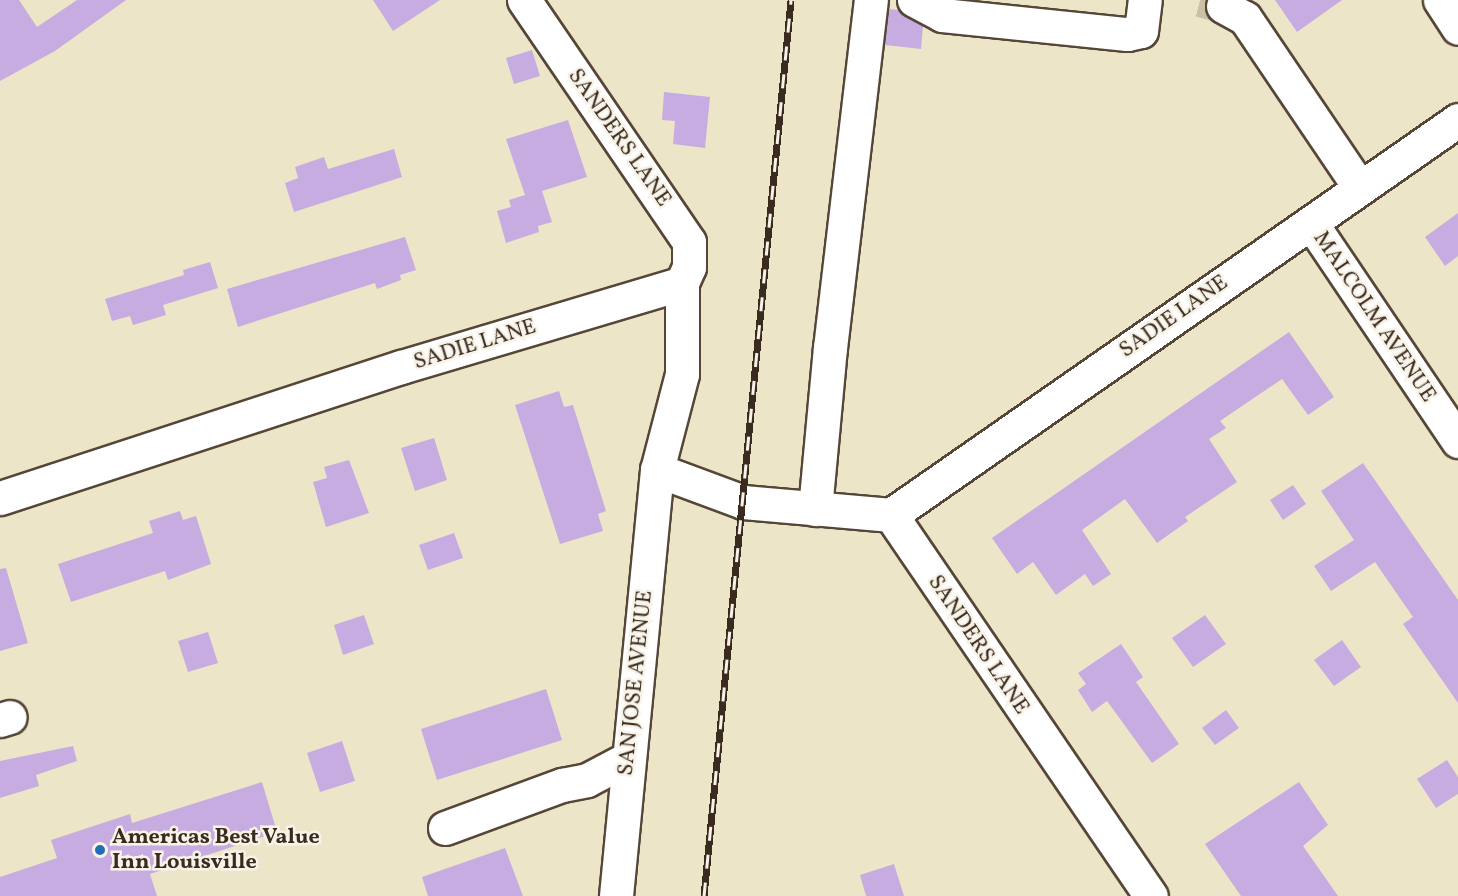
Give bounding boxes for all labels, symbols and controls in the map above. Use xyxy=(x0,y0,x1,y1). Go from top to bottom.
street label: SANDERS LANE xyxy=(562,64,676,212)
street label: MALCOLM AVENUE xyxy=(1307,227,1441,407)
street label: SADIE LANE xyxy=(1115,270,1233,364)
street label: SADIE LANE xyxy=(411,314,539,376)
street label: SANDERS LANE xyxy=(922,570,1034,720)
street label: SAN JOSE AVENUE xyxy=(613,589,659,777)
place label: Americas Best Value Inn Louisville xyxy=(112,824,320,876)
marker: Americas Best Value Inn Louisville xyxy=(93,843,107,857)

